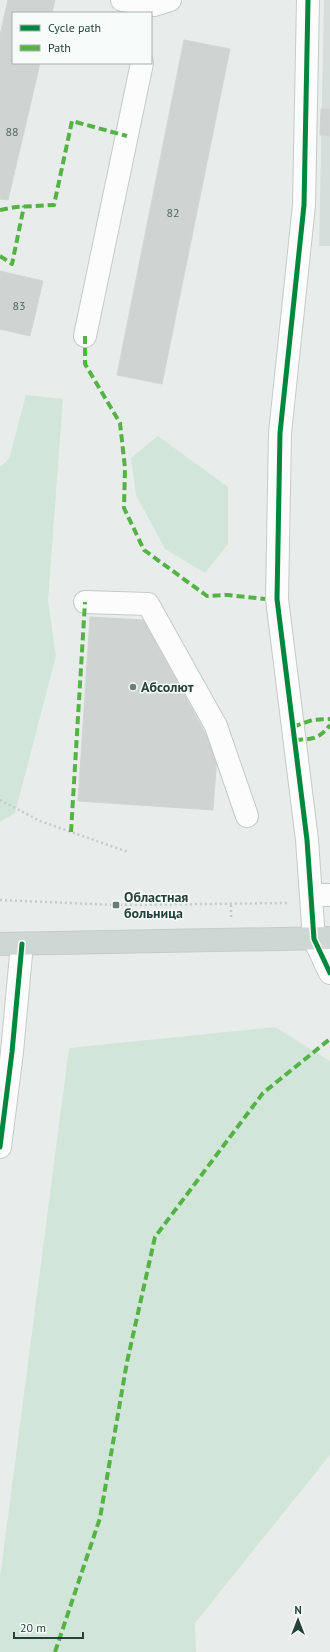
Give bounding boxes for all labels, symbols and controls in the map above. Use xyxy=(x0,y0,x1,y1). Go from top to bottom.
legend xyxy=(12,12,152,64)
text: Cycle path xyxy=(48,20,101,35)
text: Path xyxy=(48,40,71,55)
house number: 88 xyxy=(5,124,19,139)
house number: 82 xyxy=(166,205,180,220)
house number: 83 xyxy=(12,298,26,313)
place label: Абсолют xyxy=(141,678,194,696)
marker: Абсолют xyxy=(128,682,138,692)
place label: Областная больница xyxy=(124,888,188,922)
marker: Областная больница xyxy=(111,900,121,910)
north arrow xyxy=(278,1600,318,1640)
text: N xyxy=(294,1603,302,1617)
scale bar xyxy=(14,1614,83,1640)
text: 20 m xyxy=(20,1620,46,1635)

